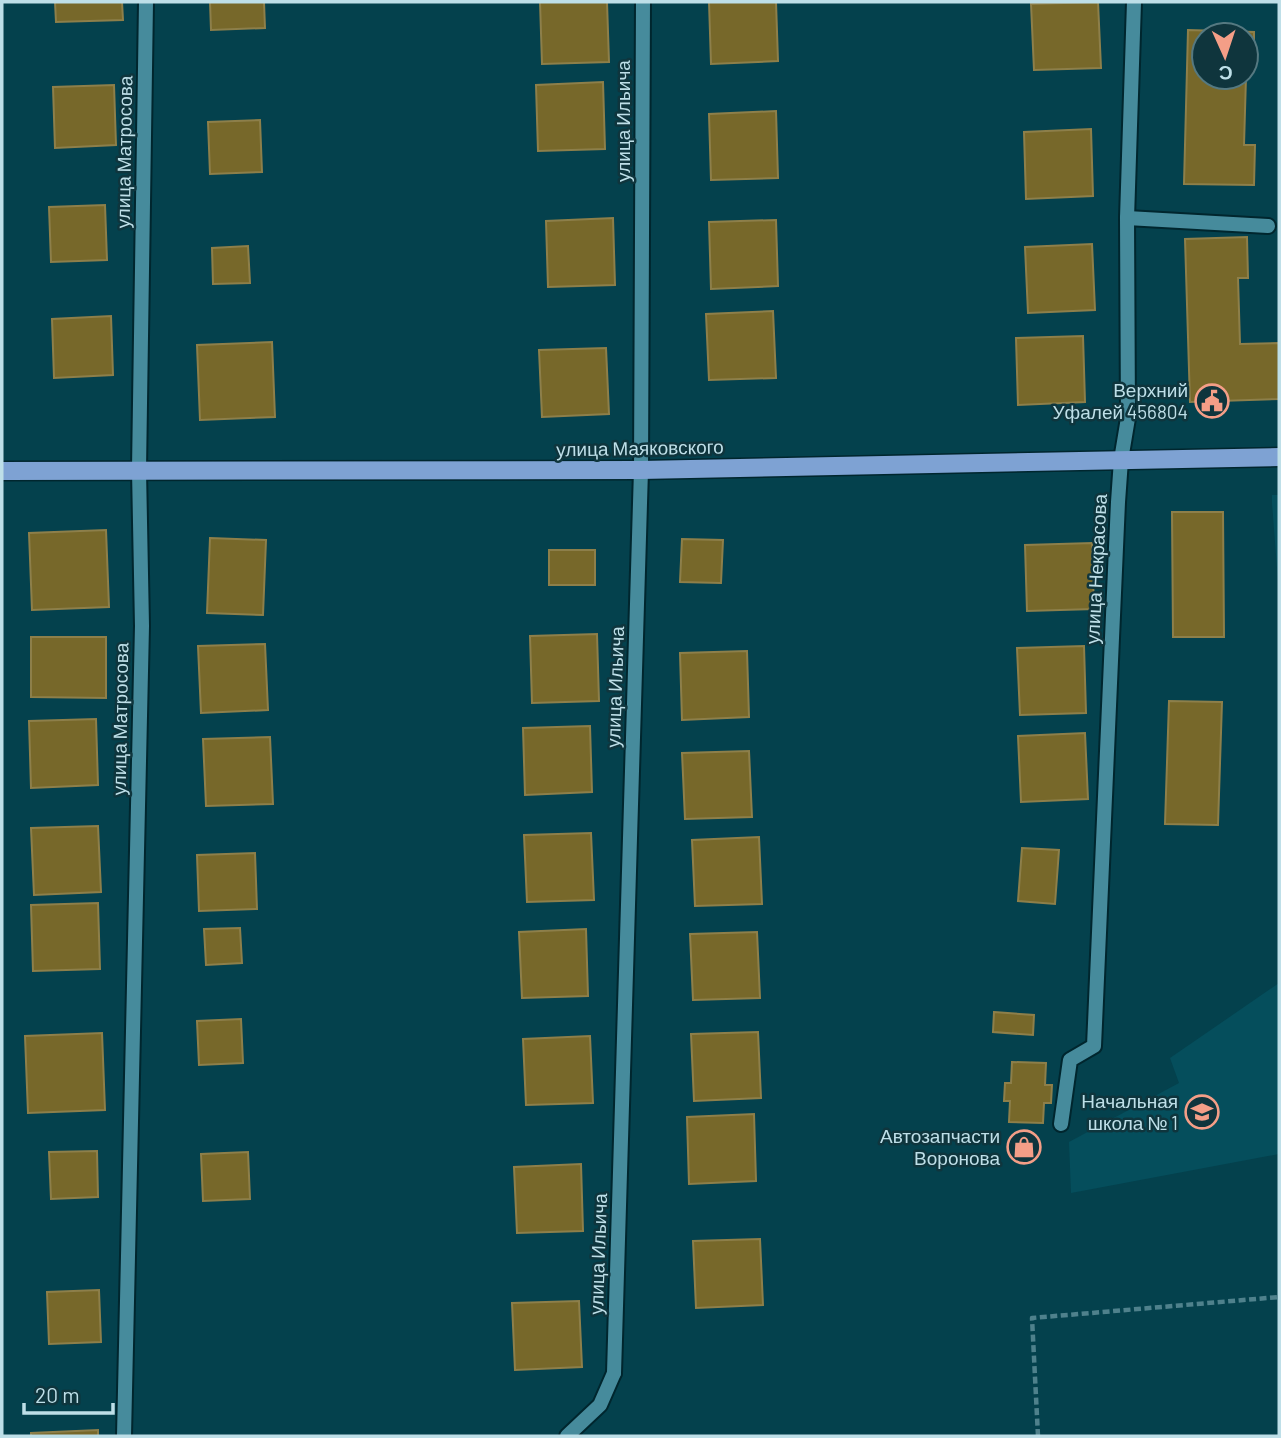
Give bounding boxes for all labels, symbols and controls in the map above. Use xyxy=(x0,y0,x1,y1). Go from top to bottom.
north arrow xyxy=(1190,21,1260,91)
street label: улица Ильича xyxy=(611,60,634,182)
text: С xyxy=(1218,62,1233,85)
street label: улица Матросова xyxy=(111,75,136,229)
place label: Верхний Уфалей 456804 xyxy=(1053,378,1188,423)
public building icon: Верхний Уфалей 456804 xyxy=(1193,382,1231,420)
street label: улица Маяковского xyxy=(556,435,724,460)
street label: улица Некрасова xyxy=(1080,493,1111,645)
street label: улица Ильича xyxy=(601,625,628,748)
street label: улица Матросова xyxy=(107,642,132,796)
place label: Начальная школа № 1 xyxy=(1081,1089,1178,1134)
school or university icon: Начальная школа № 1 xyxy=(1183,1093,1221,1131)
place label: Автозапчасти Воронова xyxy=(880,1124,1000,1169)
shop icon: Автозапчасти Воронова xyxy=(1005,1128,1043,1166)
street label: улица Ильича xyxy=(584,1192,611,1315)
scale bar xyxy=(24,1372,114,1416)
text: 20 m xyxy=(35,1382,80,1407)

